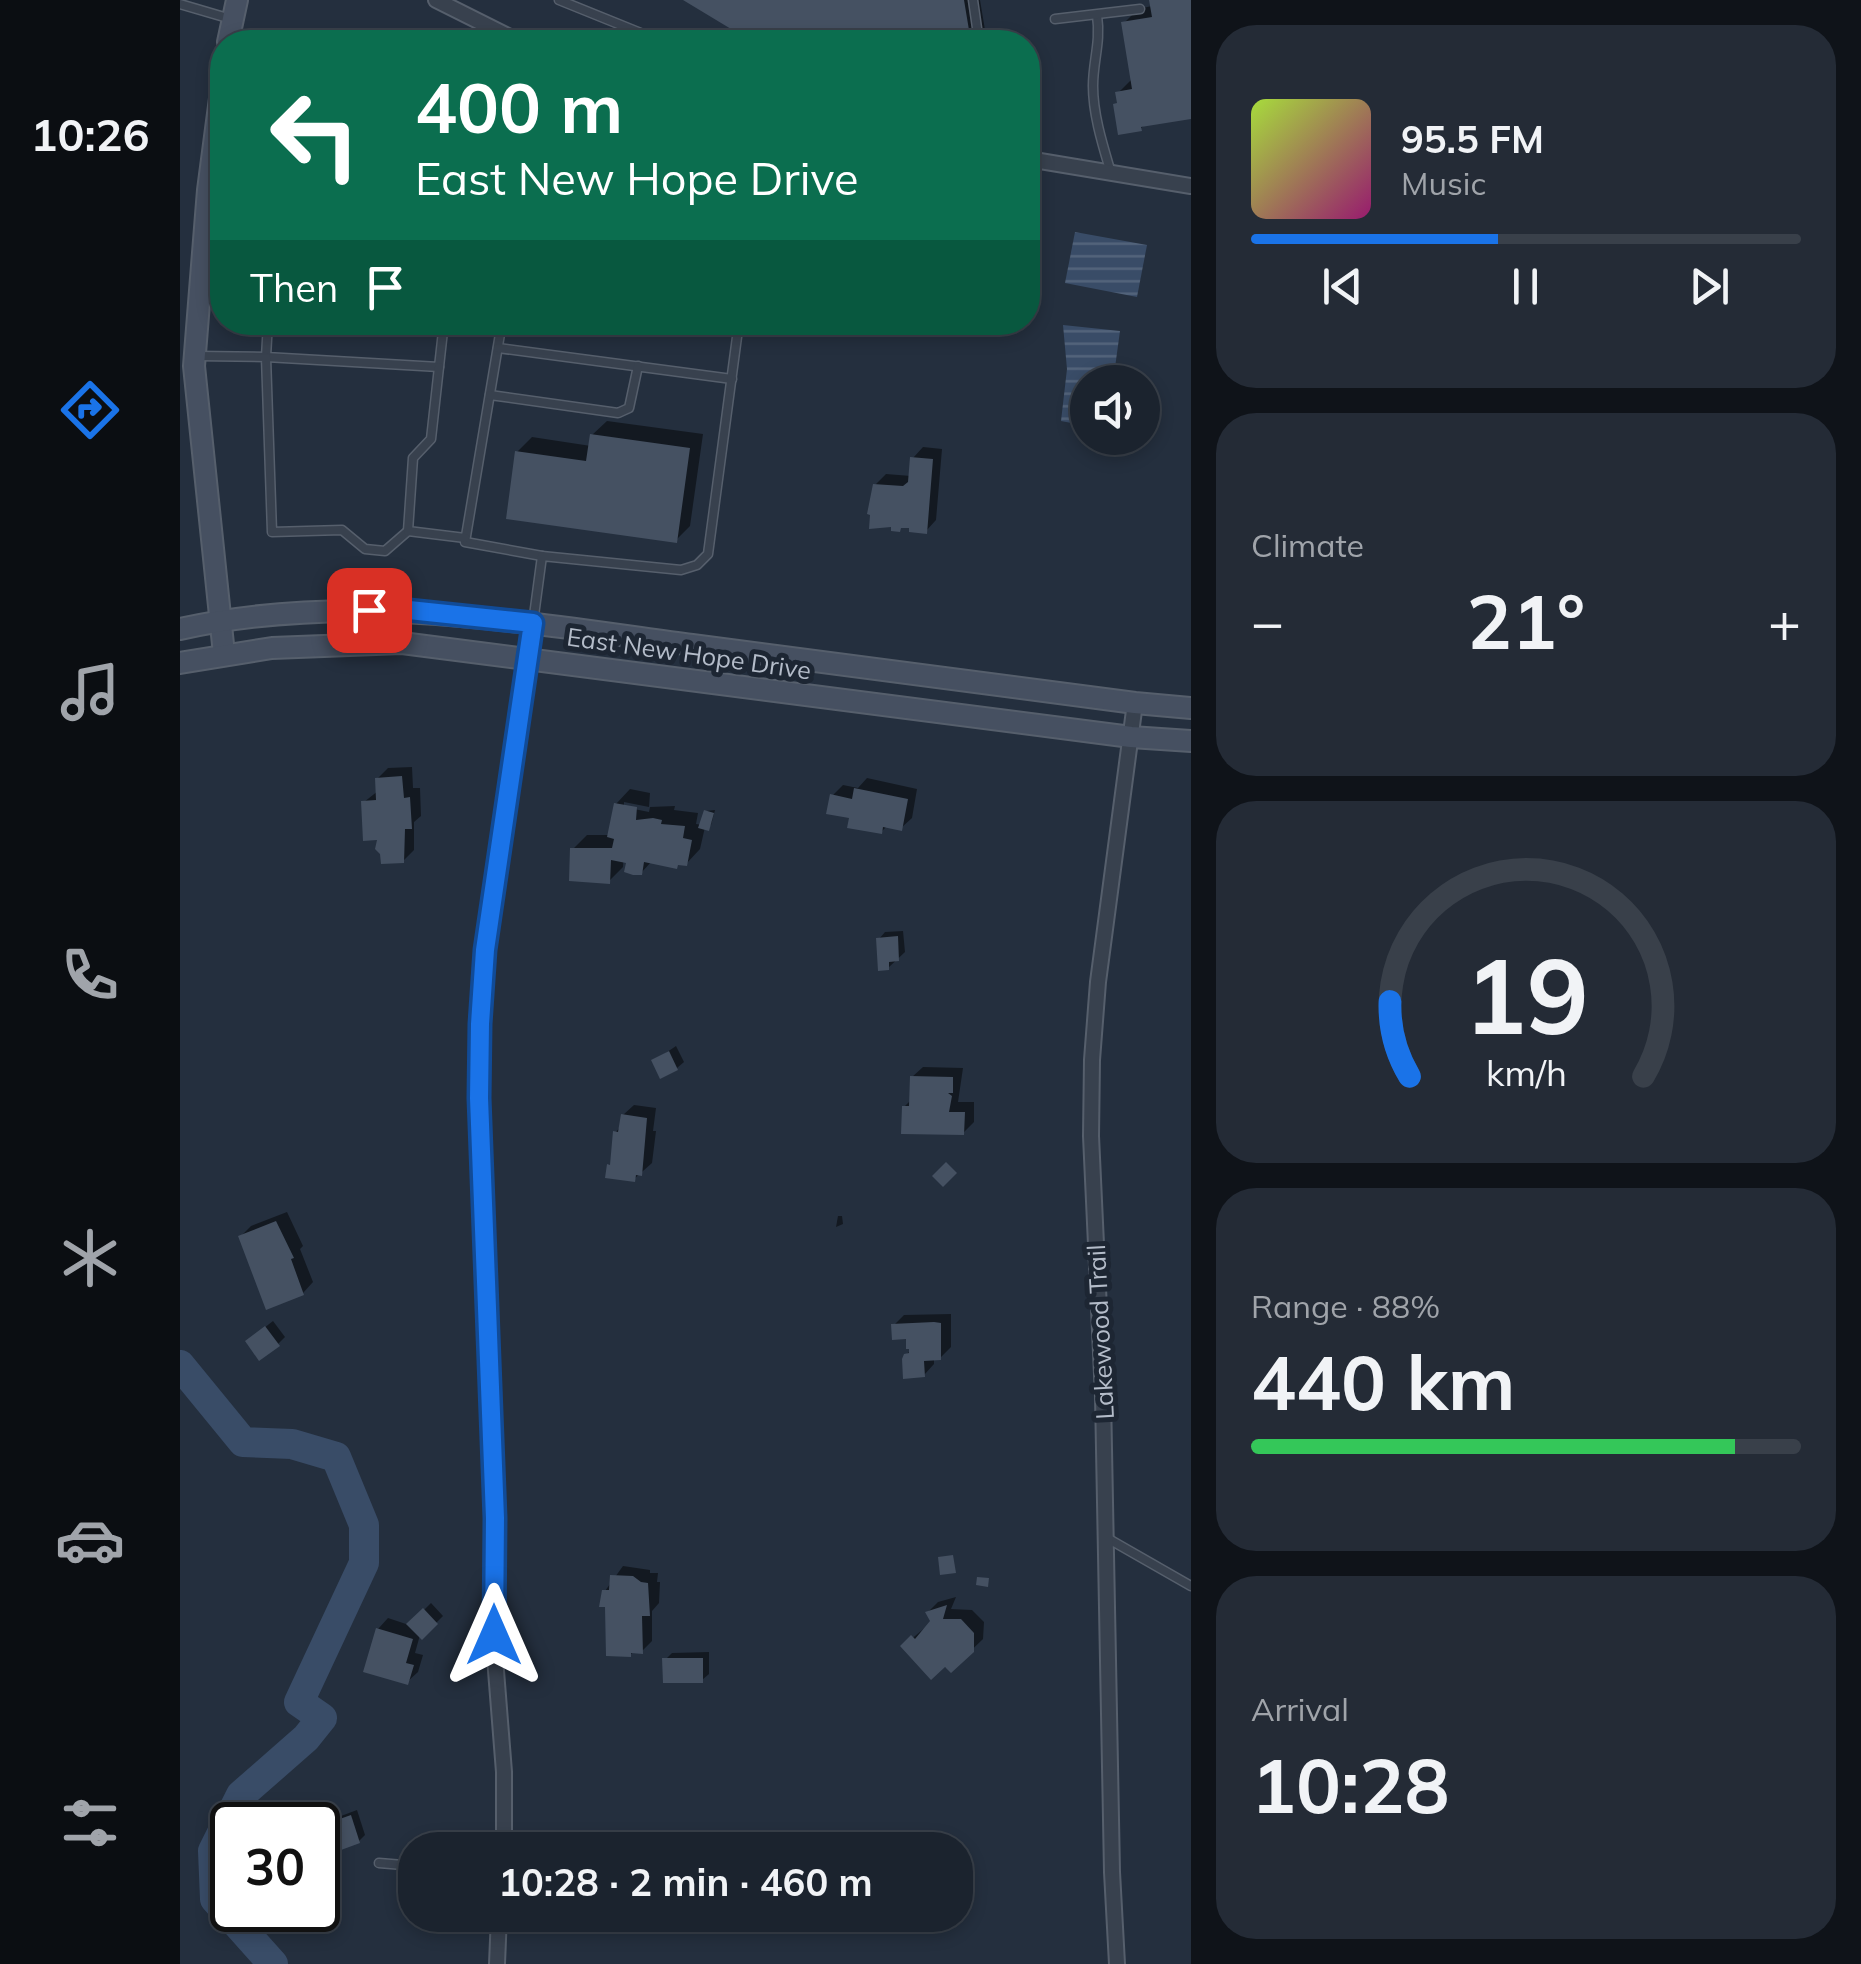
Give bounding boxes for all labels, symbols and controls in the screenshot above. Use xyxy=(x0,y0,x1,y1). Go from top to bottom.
text: 400 m xyxy=(415,63,623,151)
icon: left xyxy=(250,70,380,200)
text: 10:26 xyxy=(30,106,150,162)
text: 95.5 FM xyxy=(1401,115,1544,163)
text: East New Hope Drive xyxy=(415,150,858,206)
text: Music xyxy=(1401,163,1486,203)
icon: previous xyxy=(1315,259,1370,314)
icon: pause xyxy=(1498,259,1553,314)
icon: next xyxy=(1682,259,1737,314)
icon: arrive xyxy=(358,260,413,315)
text: Then xyxy=(250,264,338,312)
map controls xyxy=(1070,365,1160,455)
button: sound xyxy=(1070,365,1160,455)
icon: directions xyxy=(55,375,125,445)
text: Climate xyxy=(1251,525,1364,565)
pin xyxy=(327,568,412,653)
text: 21° xyxy=(1467,574,1585,668)
icon: arrive xyxy=(342,583,397,638)
text: − xyxy=(1251,587,1284,656)
text: + xyxy=(1768,587,1801,656)
street label: East New Hope Drive xyxy=(565,621,813,685)
icon: music xyxy=(55,657,125,727)
text: 19 xyxy=(1464,929,1588,1060)
icon: phone xyxy=(55,940,125,1010)
text: km/h xyxy=(1486,1050,1566,1095)
icon: climate xyxy=(55,1223,125,1293)
street label: Lakewood Trail xyxy=(1080,1244,1120,1420)
text: Range · 88% xyxy=(1251,1286,1440,1326)
text: 440 km xyxy=(1251,1335,1515,1429)
icon: car xyxy=(55,1505,125,1575)
position arrow xyxy=(442,1583,546,1687)
text: Arrival xyxy=(1251,1689,1349,1729)
text: 10:28 xyxy=(1251,1738,1450,1832)
icon: filters xyxy=(55,1788,125,1858)
speed limit sign: 30 xyxy=(210,1802,340,1932)
text: 10:28 · 2 min · 460 m xyxy=(498,1858,873,1906)

